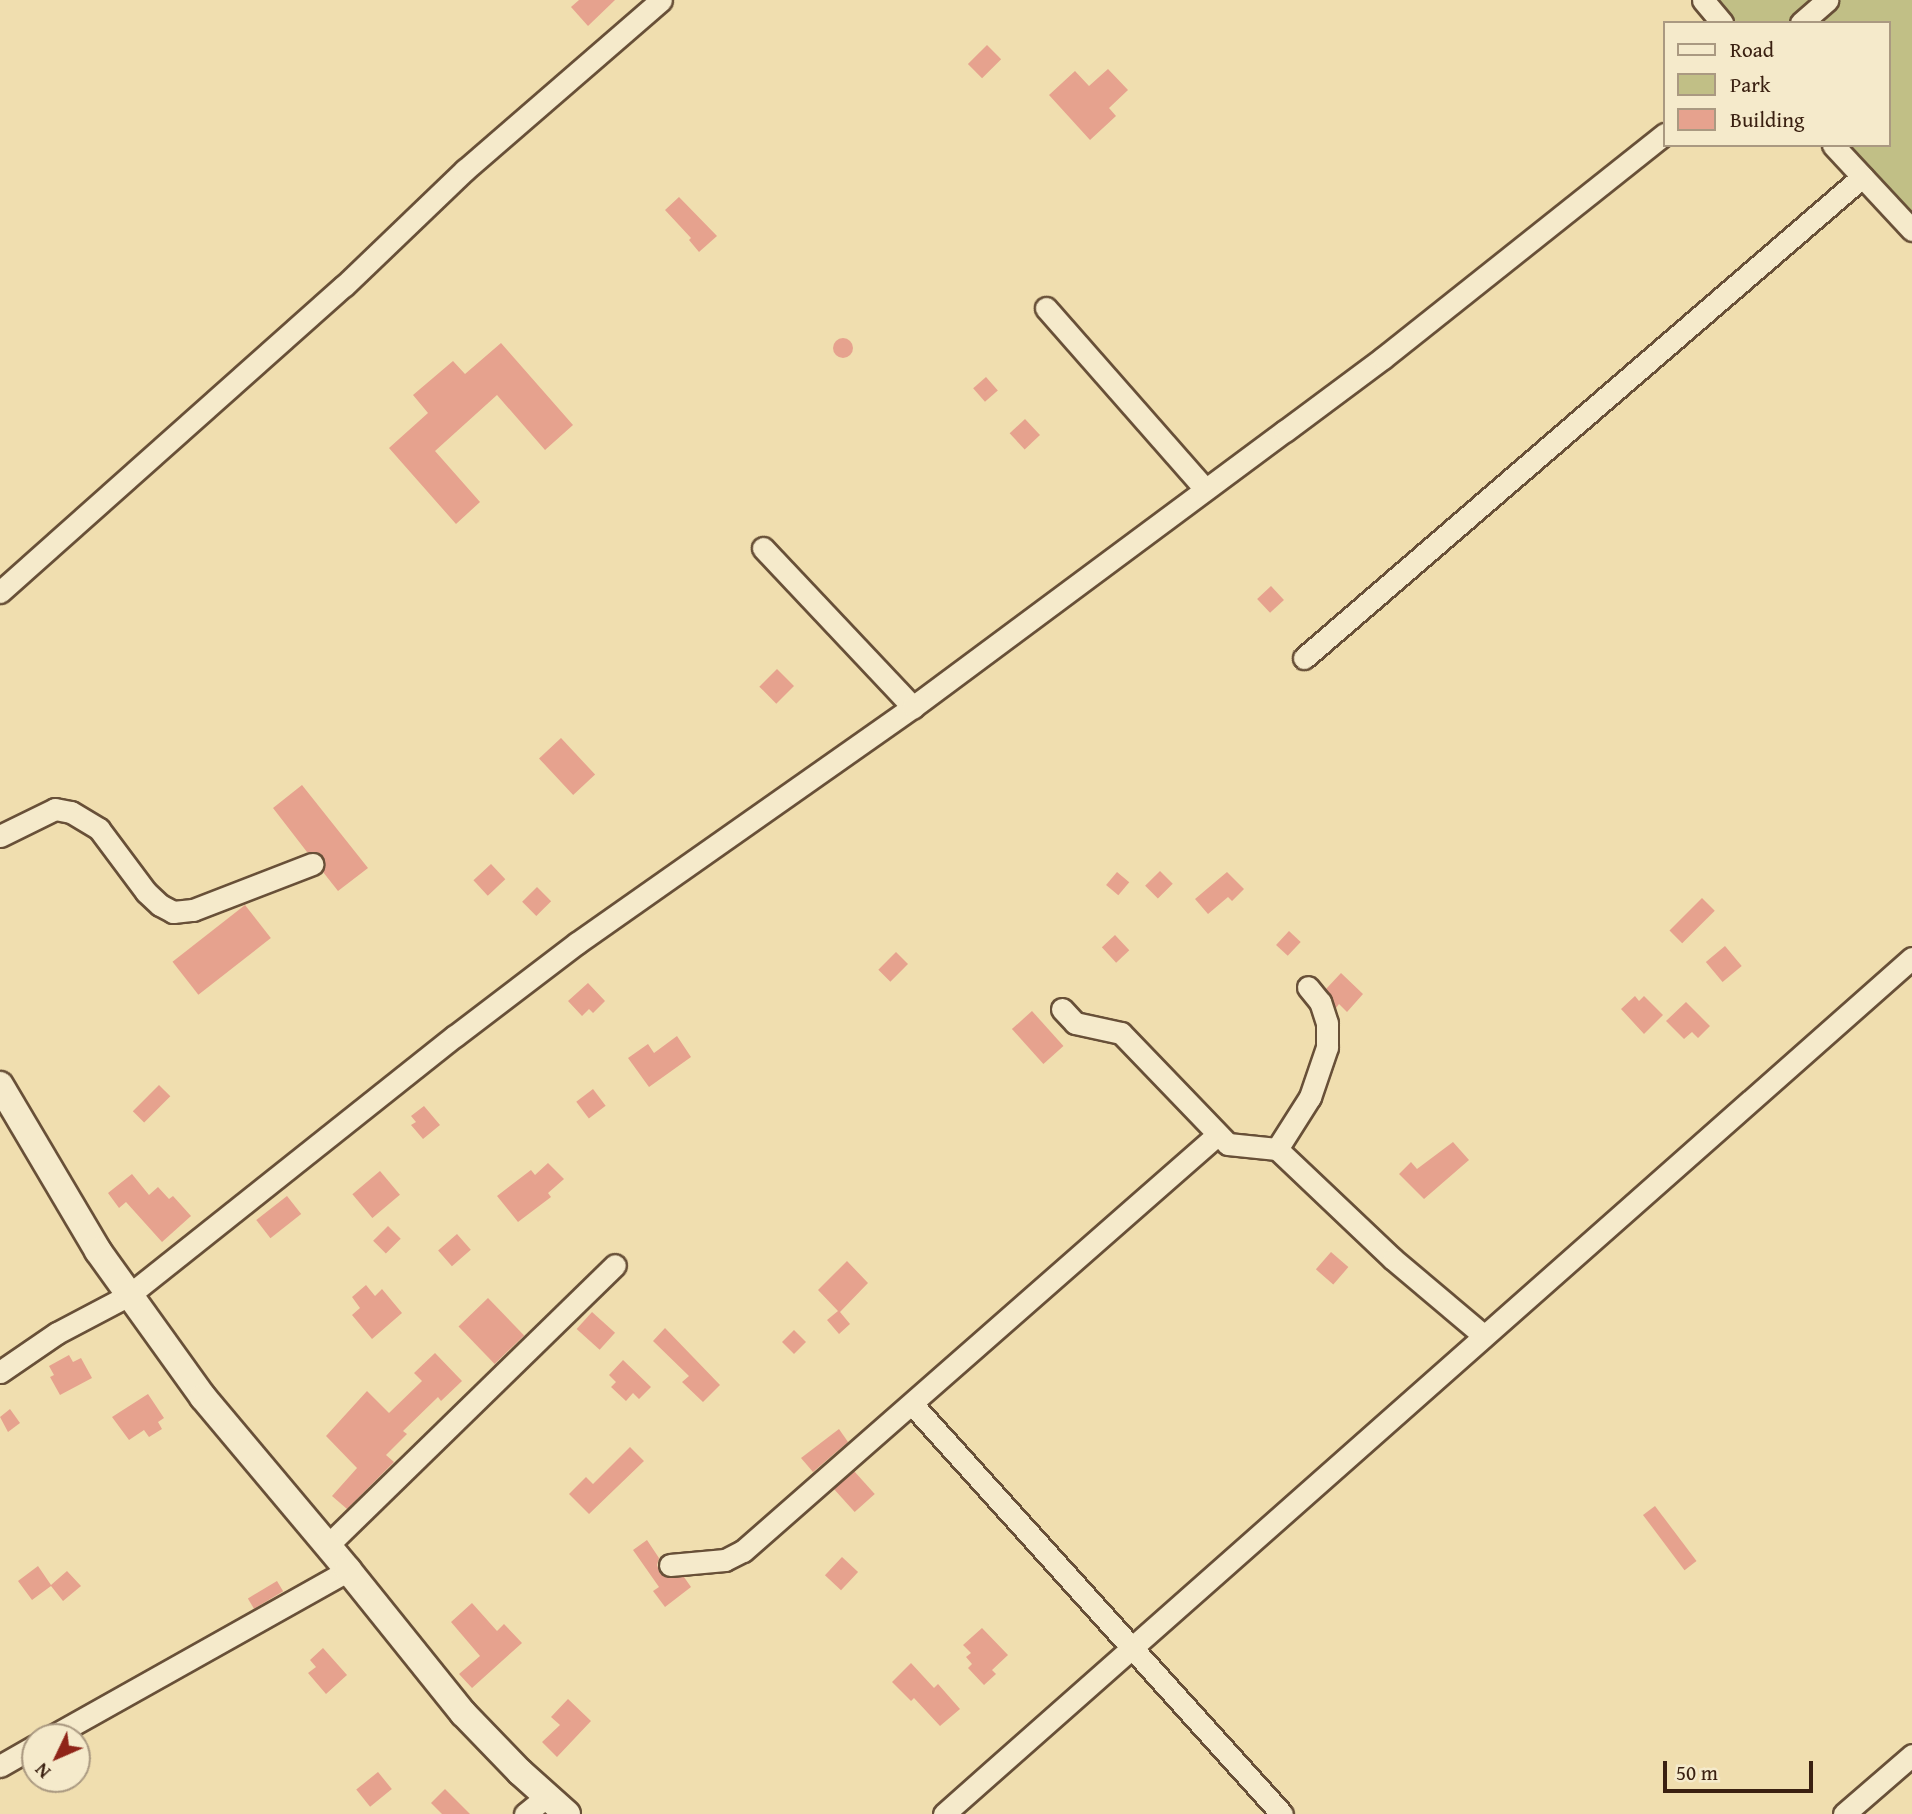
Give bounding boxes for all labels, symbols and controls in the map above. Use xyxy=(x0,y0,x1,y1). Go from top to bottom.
legend xyxy=(1664,21,1891,147)
text: Road xyxy=(1730,34,1774,65)
text: Park xyxy=(1730,69,1771,100)
text: Building xyxy=(1730,104,1804,135)
north arrow xyxy=(21,1723,91,1793)
scale bar xyxy=(1667,1748,1818,1792)
text: N xyxy=(28,1757,57,1785)
text: 50 m xyxy=(1676,1757,1718,1788)

